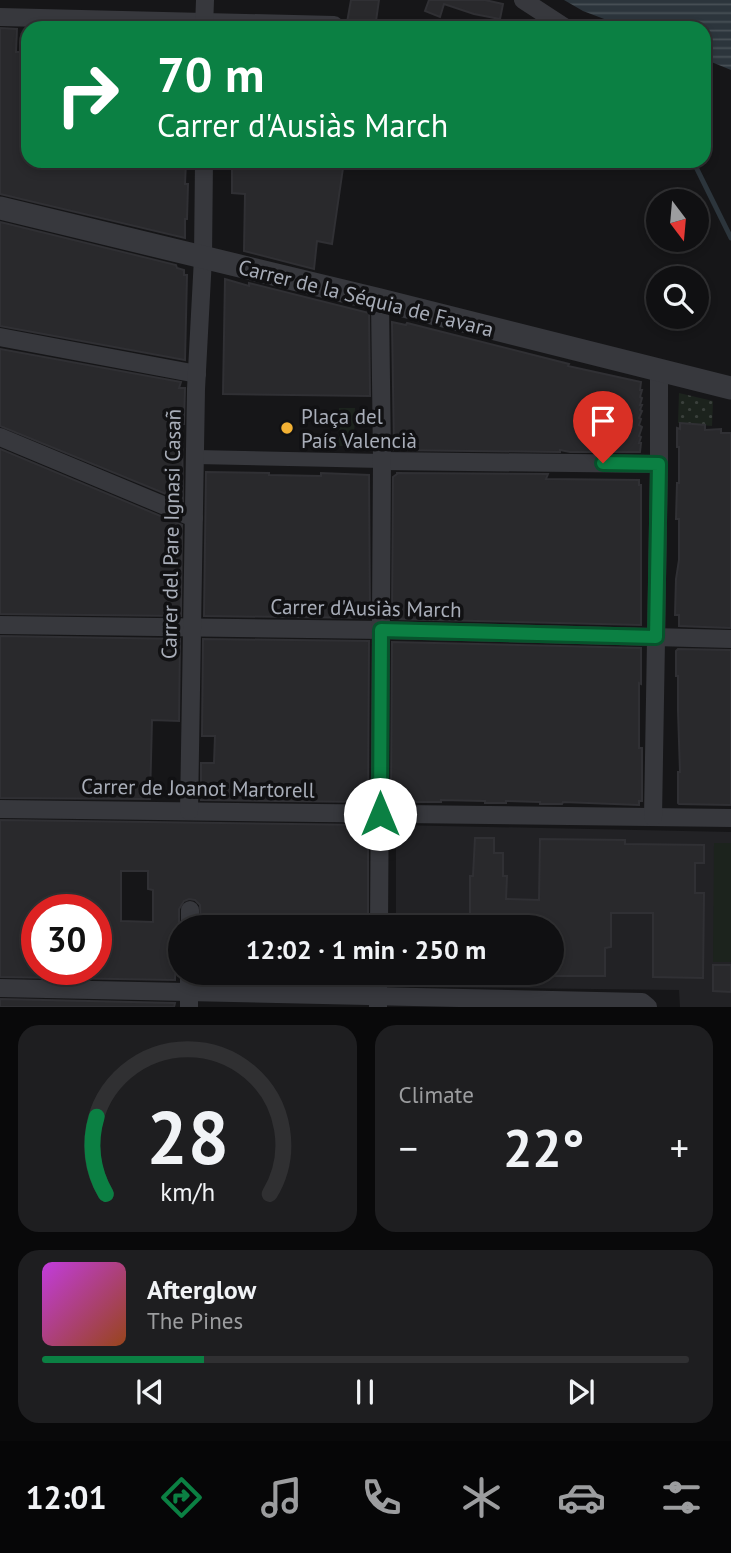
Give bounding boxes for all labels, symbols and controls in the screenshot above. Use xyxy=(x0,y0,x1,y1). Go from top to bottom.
text: 70 m xyxy=(157,42,264,106)
icon: right xyxy=(42,49,133,140)
text: Carrer d'Ausiàs March xyxy=(157,104,448,146)
north arrow xyxy=(646,189,709,252)
map controls xyxy=(646,189,709,329)
street label: Carrer de la Séquia de Favara xyxy=(236,253,496,343)
button: search xyxy=(646,266,709,329)
pin xyxy=(573,391,633,463)
icon: arrive xyxy=(584,402,622,440)
place label: Plaça del País Valencià xyxy=(301,403,417,454)
street label: Carrer del Pare Ignasi Casañ xyxy=(155,409,187,659)
marker: Plaça del País Valencià xyxy=(279,420,295,436)
street label: Carrer d'Ausiàs March xyxy=(270,593,462,623)
street label: Carrer de Joanot Martorell xyxy=(81,772,315,804)
position arrow xyxy=(343,777,417,851)
speed limit sign: 30 xyxy=(21,894,112,985)
text: 12:02 · 1 min · 250 m xyxy=(246,933,486,966)
text: Climate xyxy=(399,1080,474,1109)
text: 28 xyxy=(146,1091,229,1185)
text: 22° xyxy=(503,1114,585,1181)
text: − xyxy=(399,1123,418,1172)
text: + xyxy=(670,1123,689,1172)
text: km/h xyxy=(160,1176,215,1208)
text: Afterglow xyxy=(147,1273,256,1306)
text: The Pines xyxy=(147,1306,243,1335)
icon: previous xyxy=(131,1373,169,1411)
icon: pause xyxy=(346,1373,384,1411)
icon: next xyxy=(562,1373,600,1411)
icon: directions xyxy=(157,1473,206,1522)
icon: music xyxy=(257,1473,306,1522)
icon: phone xyxy=(357,1473,406,1522)
icon: climate xyxy=(457,1473,506,1522)
icon: car xyxy=(557,1473,606,1522)
icon: filters xyxy=(657,1473,706,1522)
text: 12:01 xyxy=(25,1476,107,1518)

